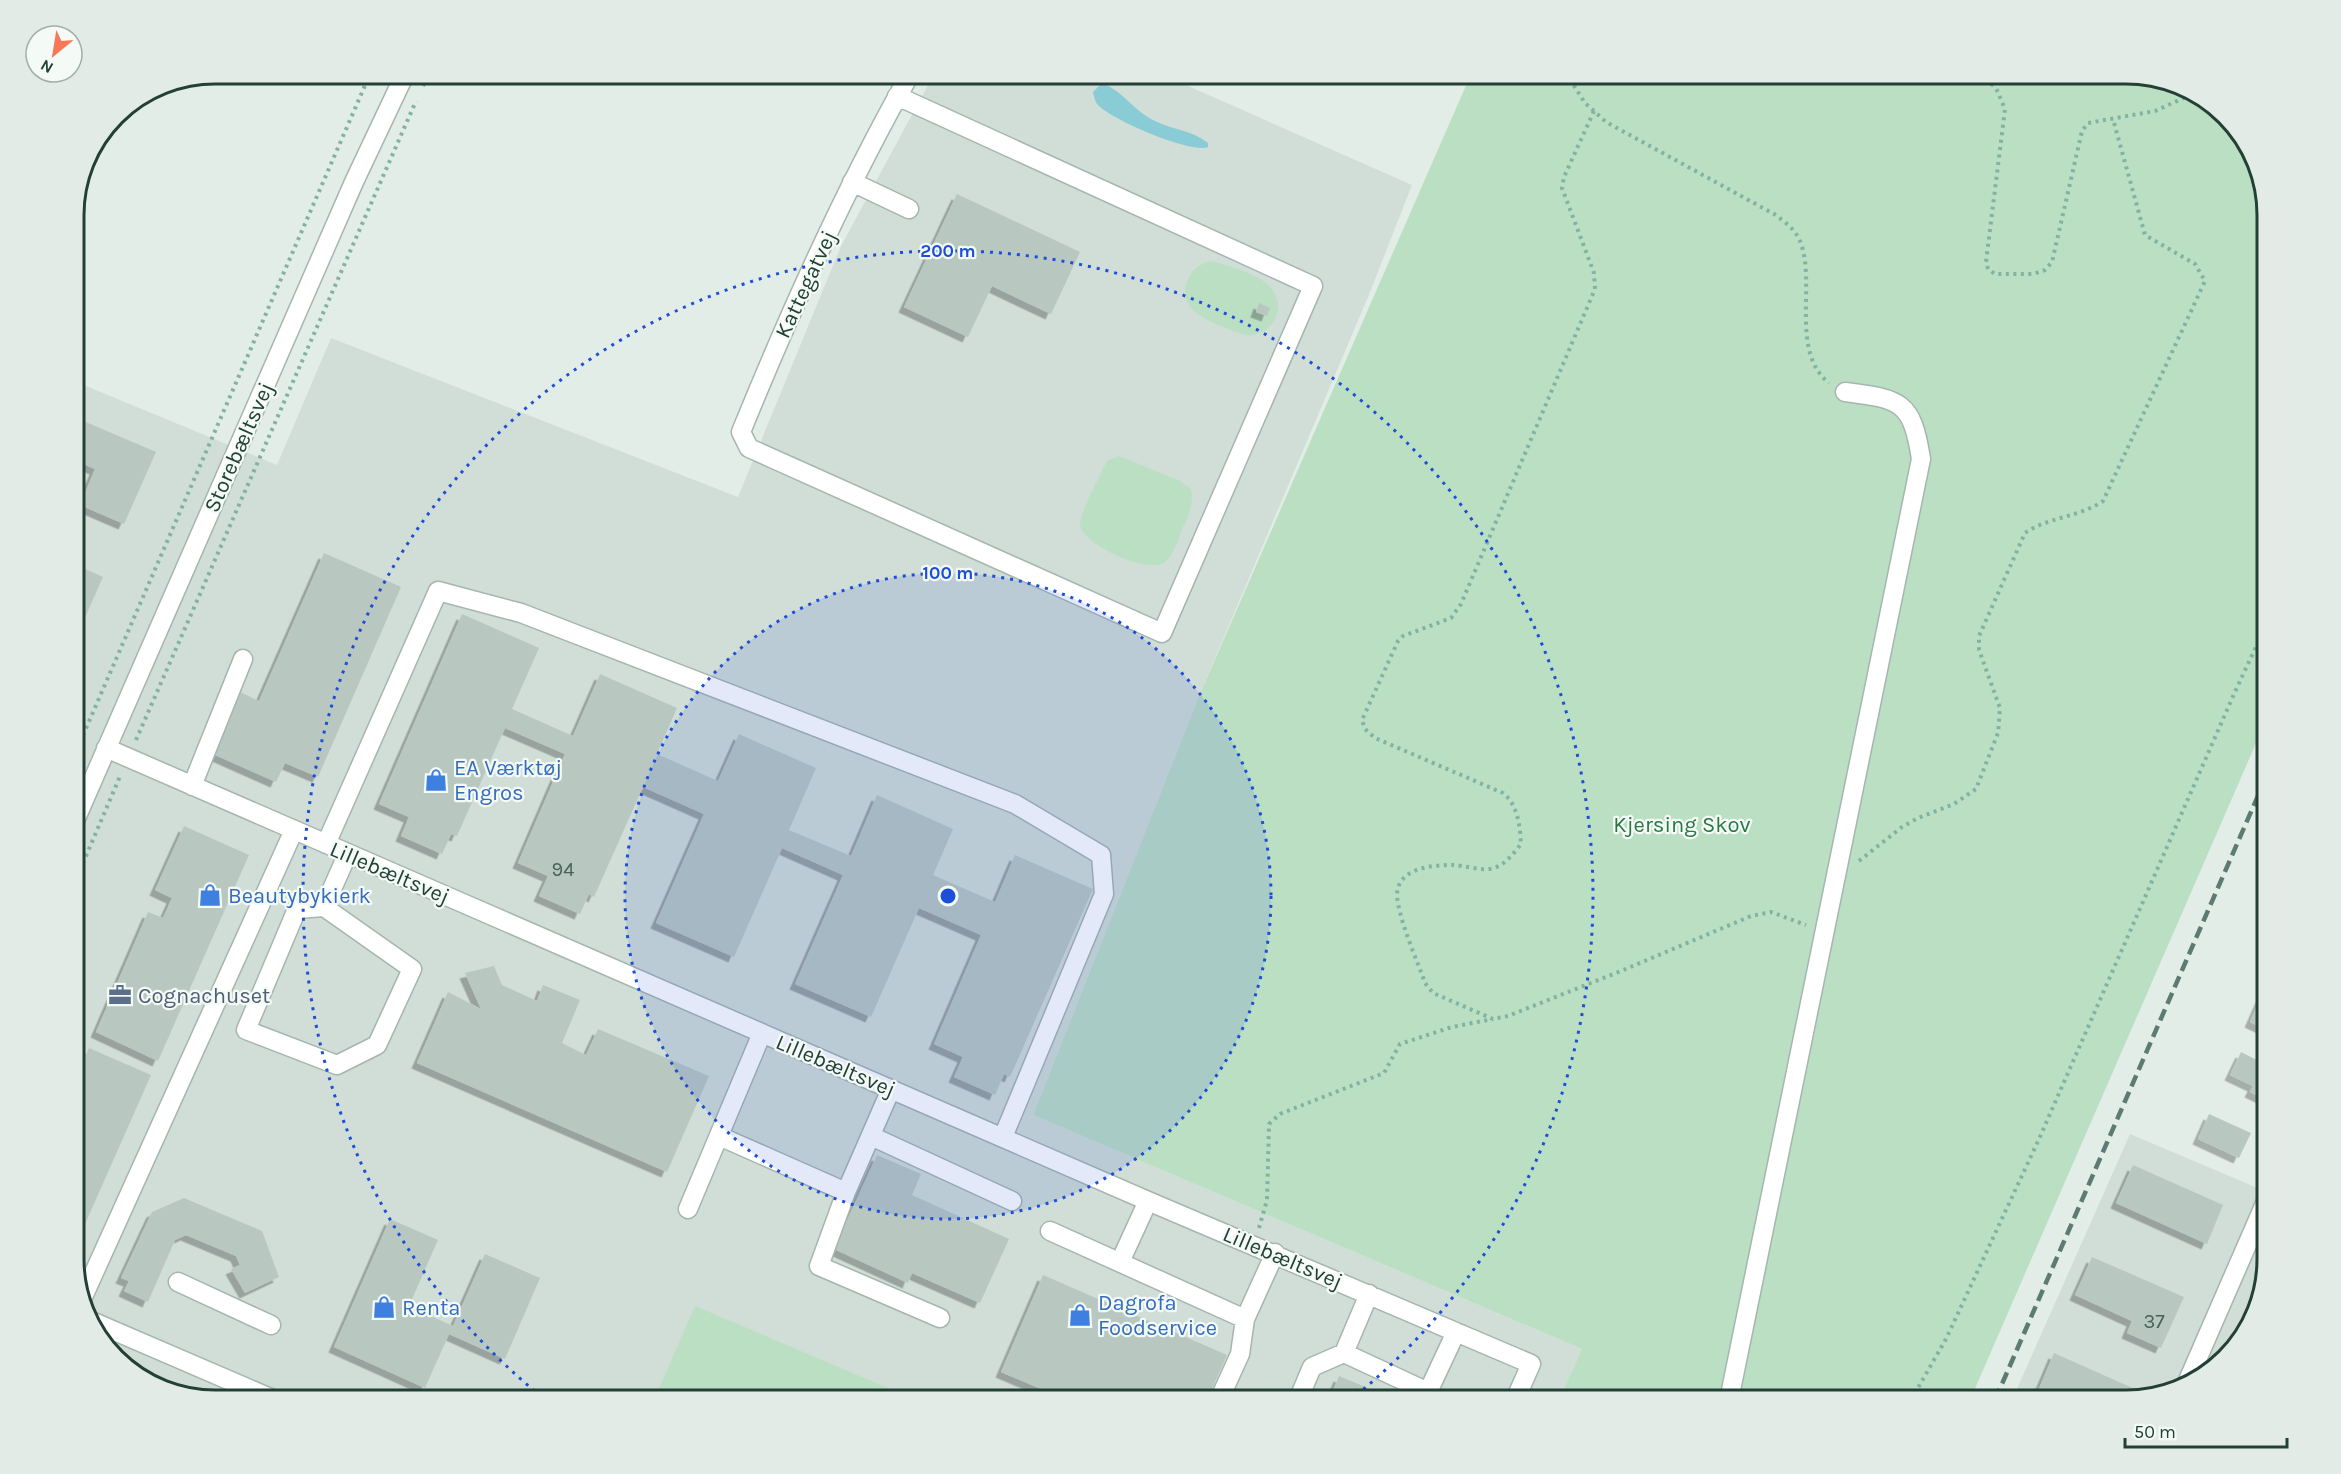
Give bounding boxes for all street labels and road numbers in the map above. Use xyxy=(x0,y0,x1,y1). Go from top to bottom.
street label: Kattegatvej xyxy=(770,227,842,342)
street label: Storebæltsvej xyxy=(199,378,279,517)
street label: Lillebæltsvej xyxy=(326,836,453,910)
street label: Lillebæltsvej xyxy=(772,1029,899,1103)
street label: Lillebæltsvej xyxy=(1219,1221,1346,1295)

